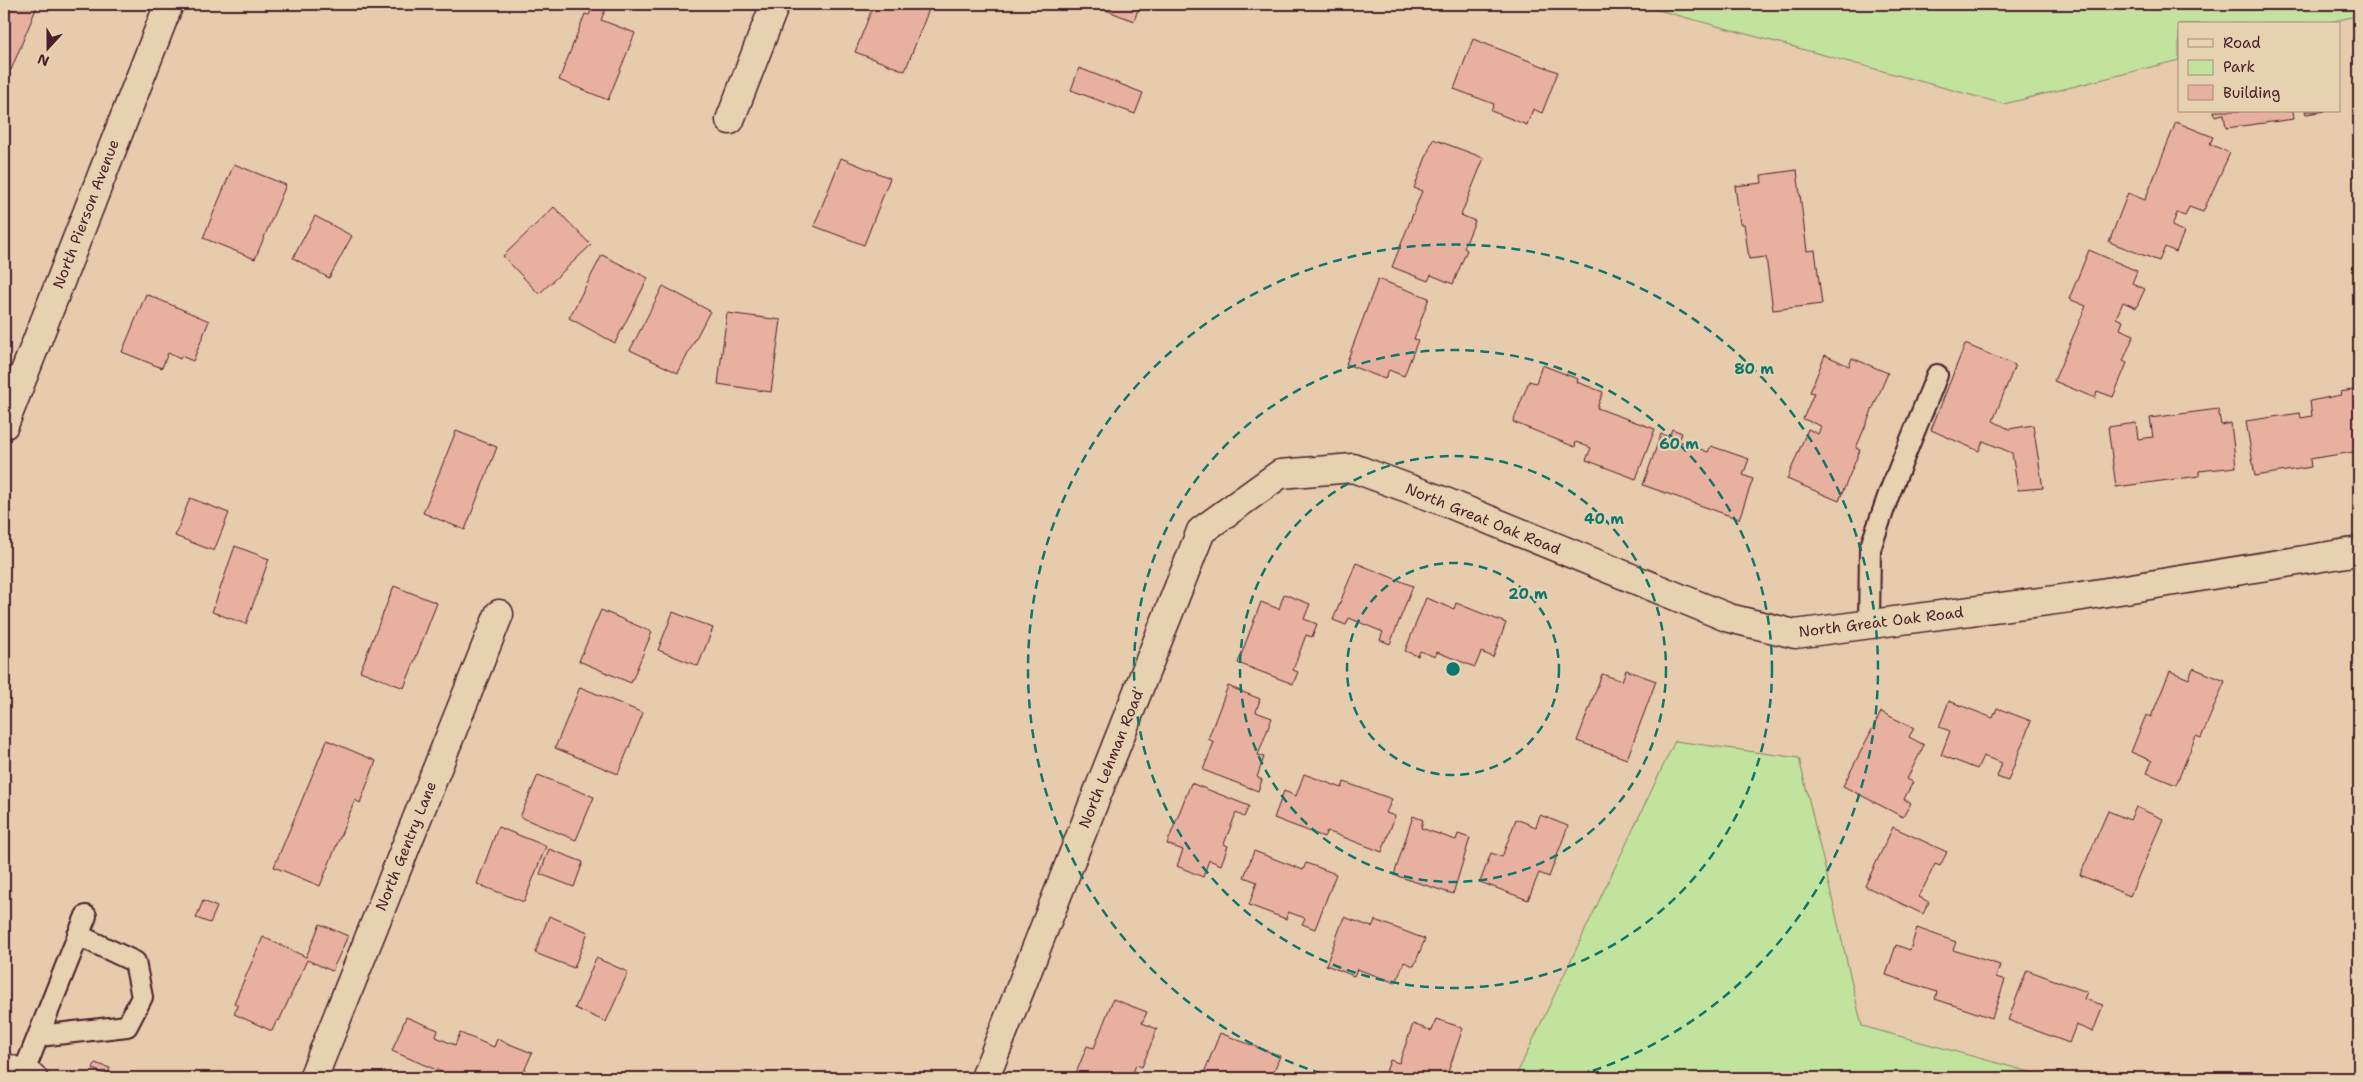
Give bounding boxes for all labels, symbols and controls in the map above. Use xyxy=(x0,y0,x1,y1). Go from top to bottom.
north arrow xyxy=(22,22,72,72)
legend xyxy=(2178,22,2340,112)
text: Road xyxy=(2223,33,2261,53)
text: N xyxy=(35,50,52,71)
text: Park xyxy=(2223,57,2255,77)
text: Building xyxy=(2223,83,2280,103)
street label: North Pierson Avenue xyxy=(48,137,124,291)
text: 80 m xyxy=(1734,359,1774,379)
text: 60 m xyxy=(1659,434,1699,454)
street label: North Great Oak Road xyxy=(1402,479,1564,560)
text: 40 m xyxy=(1584,509,1624,529)
text: 20 m xyxy=(1508,584,1548,604)
street label: North Great Oak Road xyxy=(1797,602,1965,642)
centre of rings xyxy=(1444,660,1462,678)
street label: North Lehman Road xyxy=(1074,687,1148,831)
street label: North Gentry Lane xyxy=(371,778,441,914)

